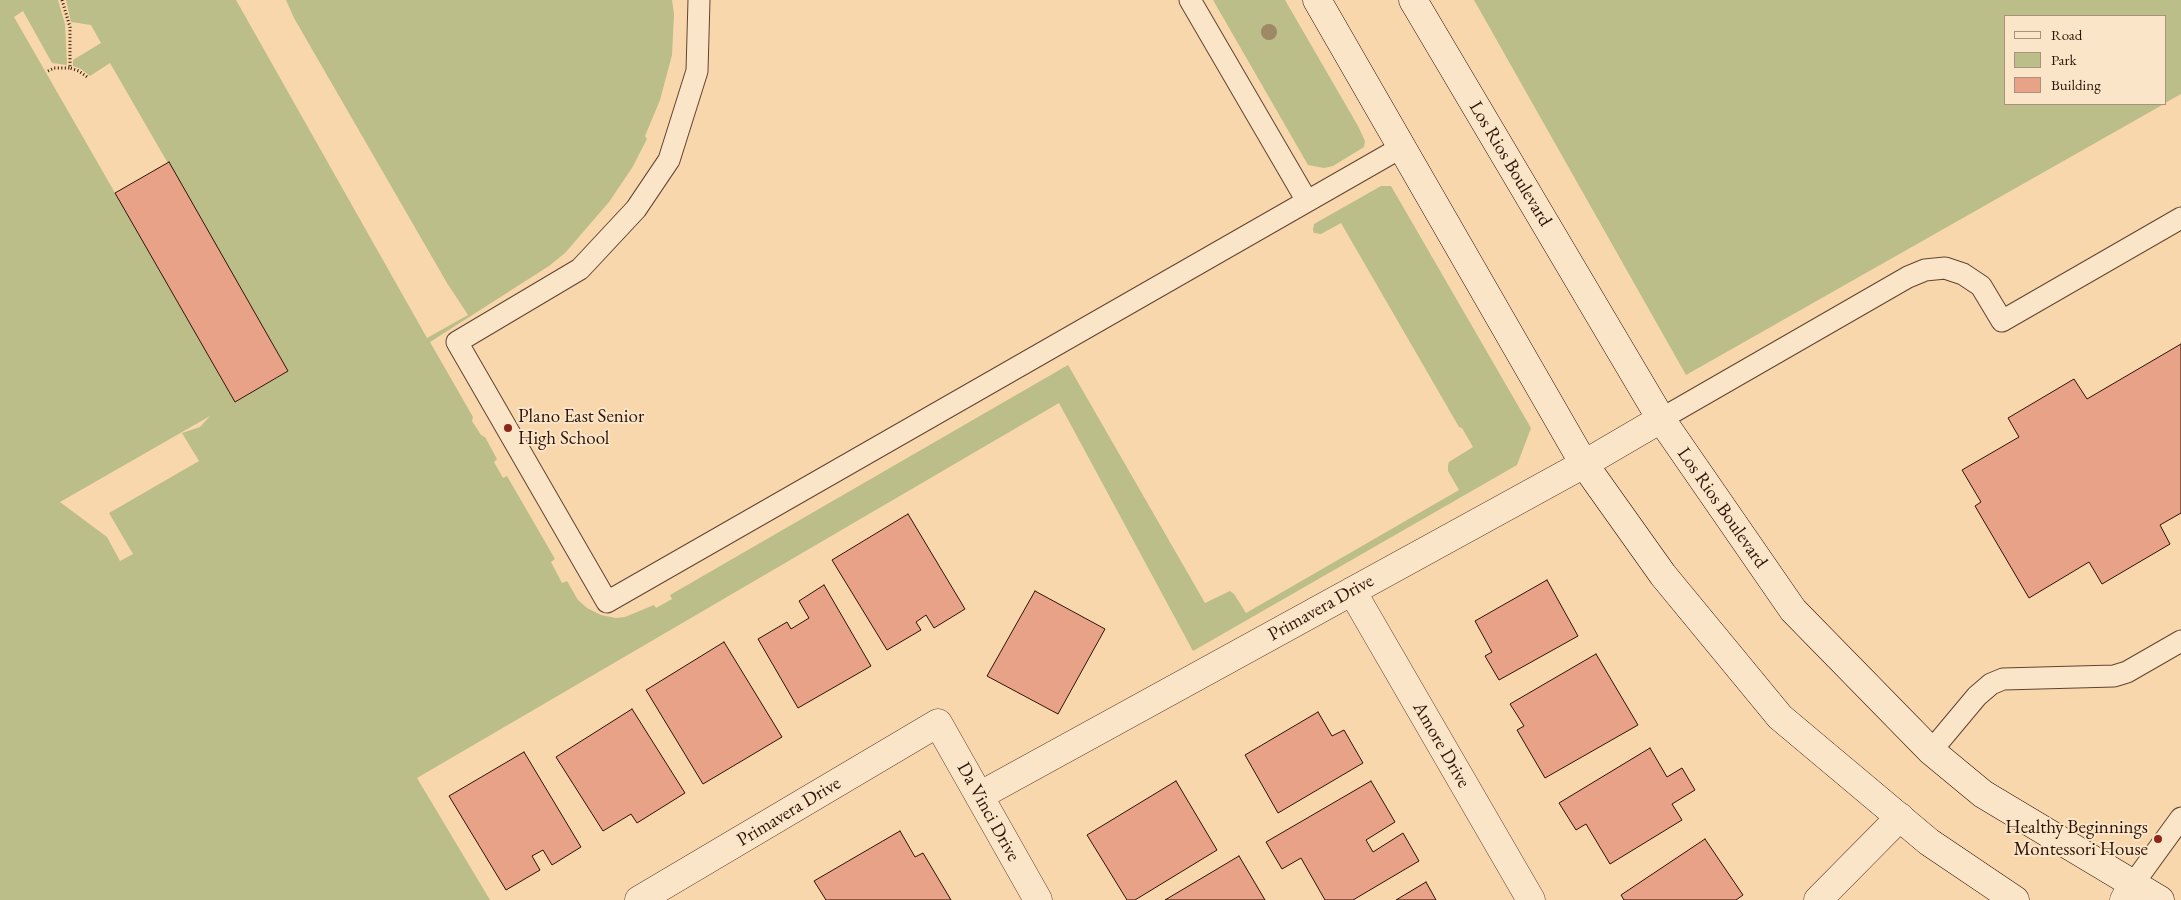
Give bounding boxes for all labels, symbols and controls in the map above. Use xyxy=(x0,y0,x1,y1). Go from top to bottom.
legend xyxy=(2004,15,2166,105)
text: Road xyxy=(2051,25,2082,44)
text: Park xyxy=(2051,50,2077,69)
text: Building xyxy=(2051,75,2101,94)
street label: Los Rios Boulevard xyxy=(1464,97,1556,231)
place label: Plano East Senior High School xyxy=(518,406,644,450)
marker: Plano East Senior High School xyxy=(502,422,514,434)
street label: Los Rios Boulevard xyxy=(1672,443,1772,573)
street label: Primavera Drive xyxy=(1264,570,1378,646)
street label: Amore Drive xyxy=(1407,698,1475,792)
street label: Da Vinci Drive xyxy=(951,759,1025,865)
street label: Primavera Drive xyxy=(733,772,845,852)
place label: Healthy Beginnings Montessori House xyxy=(2005,817,2148,861)
marker: Healthy Beginnings Montessori House xyxy=(2152,833,2164,845)

